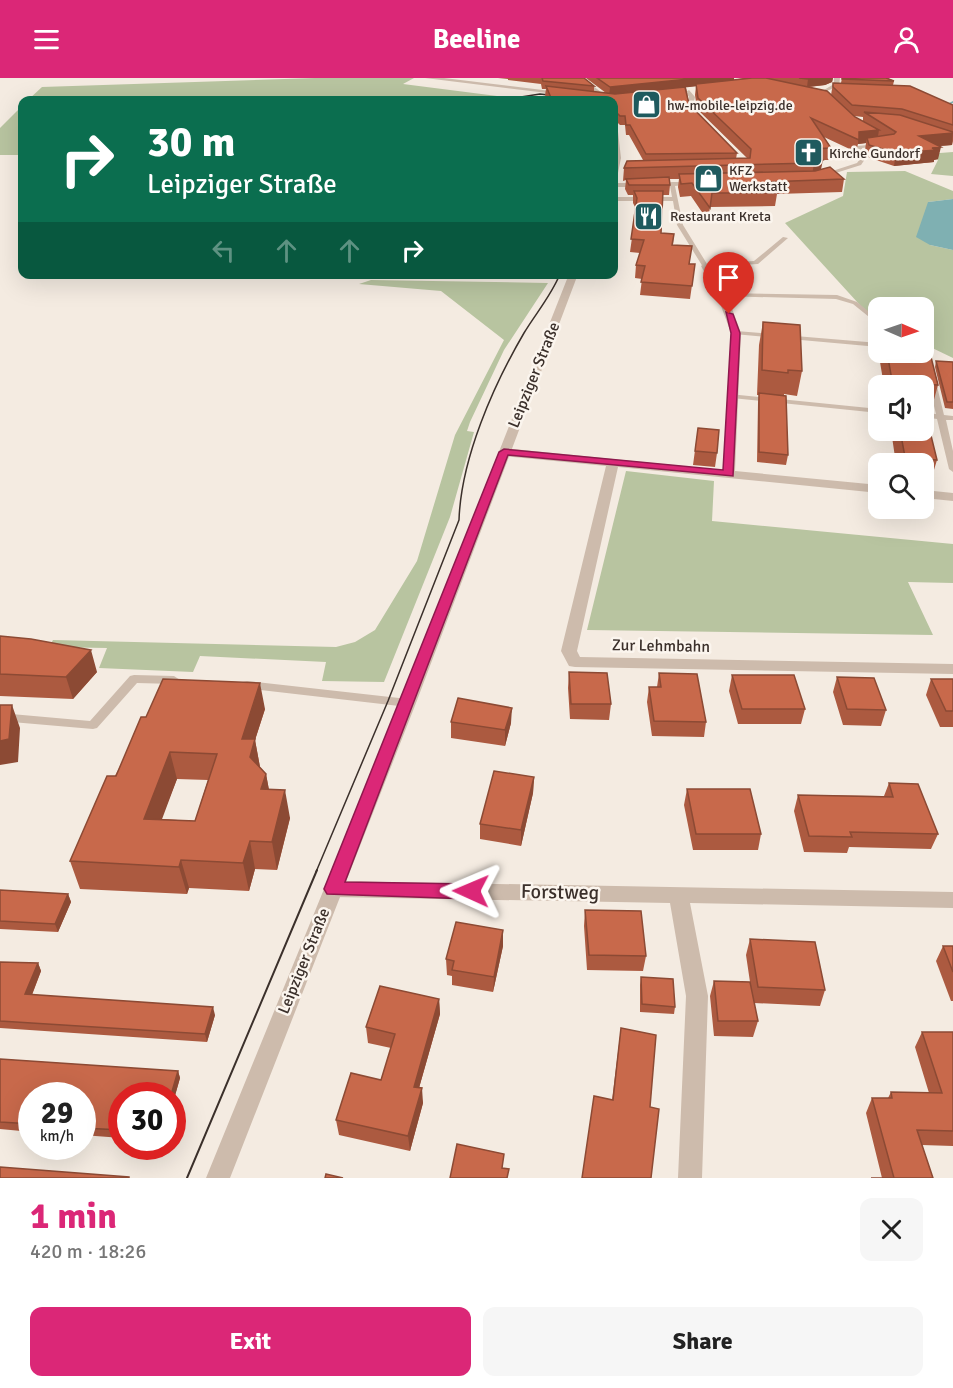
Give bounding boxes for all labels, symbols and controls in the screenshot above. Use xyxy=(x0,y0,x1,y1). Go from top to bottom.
icon: menu xyxy=(30,23,63,56)
text: Beeline xyxy=(433,23,520,56)
icon: person xyxy=(890,23,923,56)
shop icon: hw-mobile-leipzig.de xyxy=(630,89,662,121)
place label: hw-mobile-leipzig.de xyxy=(667,97,793,114)
text: 30 m xyxy=(147,117,236,168)
icon: right xyxy=(48,120,126,198)
church icon: Kirche Gundorf xyxy=(792,137,824,169)
place label: Kirche Gundorf xyxy=(829,145,921,162)
shop icon: KFZ Werkstatt xyxy=(692,162,724,194)
place label: KFZ Werkstatt xyxy=(729,162,787,195)
text: Leipziger Straße xyxy=(147,168,337,201)
restaurant icon: Restaurant Kreta xyxy=(633,200,665,232)
place label: Restaurant Kreta xyxy=(670,208,771,225)
icon: left xyxy=(207,234,240,267)
icon: ahead xyxy=(270,234,303,267)
icon: ahead xyxy=(333,234,366,267)
icon: right xyxy=(396,234,429,267)
pin xyxy=(703,252,754,314)
icon: arrive xyxy=(712,261,745,294)
north arrow xyxy=(868,297,934,363)
map controls xyxy=(868,297,934,519)
street label: Leipziger Straße xyxy=(504,319,564,431)
button: sound xyxy=(868,375,934,441)
button: search xyxy=(868,453,934,519)
street label: Zur Lehmbahn xyxy=(612,635,710,657)
position arrow xyxy=(439,859,503,923)
street label: Forstweg xyxy=(521,879,599,905)
street label: Leipziger Straße xyxy=(274,905,334,1017)
speed limit sign: 30 xyxy=(108,1082,186,1160)
text: 29 xyxy=(41,1095,73,1132)
text: km/h xyxy=(40,1127,74,1145)
text: 1 min xyxy=(30,1194,117,1239)
button: close xyxy=(860,1198,923,1261)
text: 420 m · 18:26 xyxy=(30,1239,146,1264)
button: Exit xyxy=(30,1307,471,1376)
button: Share xyxy=(483,1307,923,1376)

